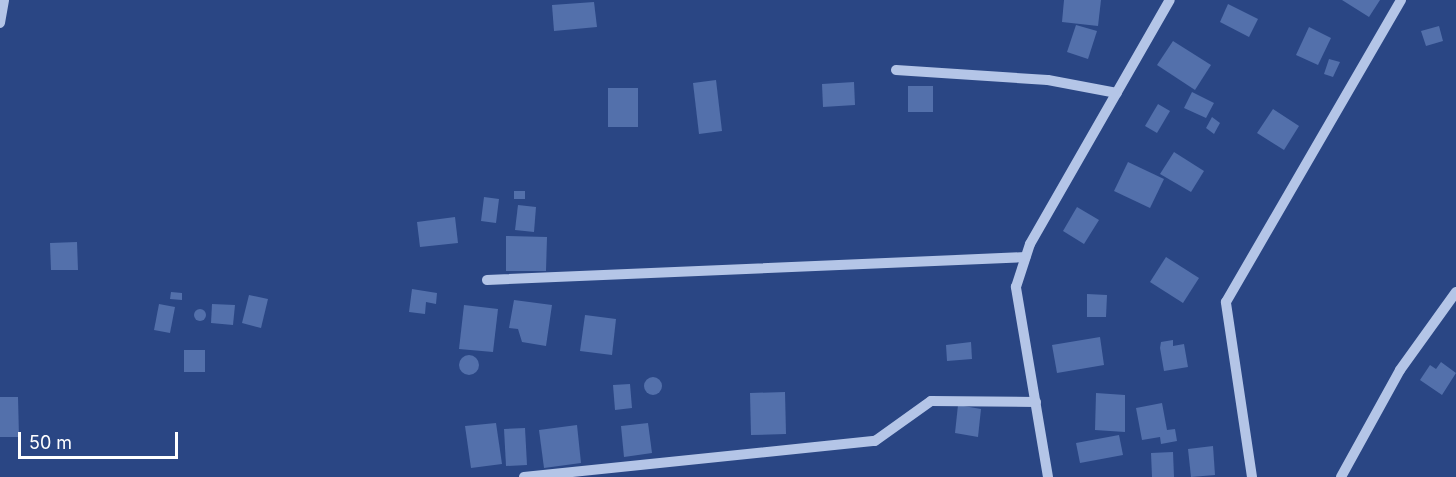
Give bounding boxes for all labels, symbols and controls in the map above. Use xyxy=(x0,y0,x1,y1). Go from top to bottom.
scale bar xyxy=(21,420,182,458)
text: 50 m xyxy=(29,432,72,453)

